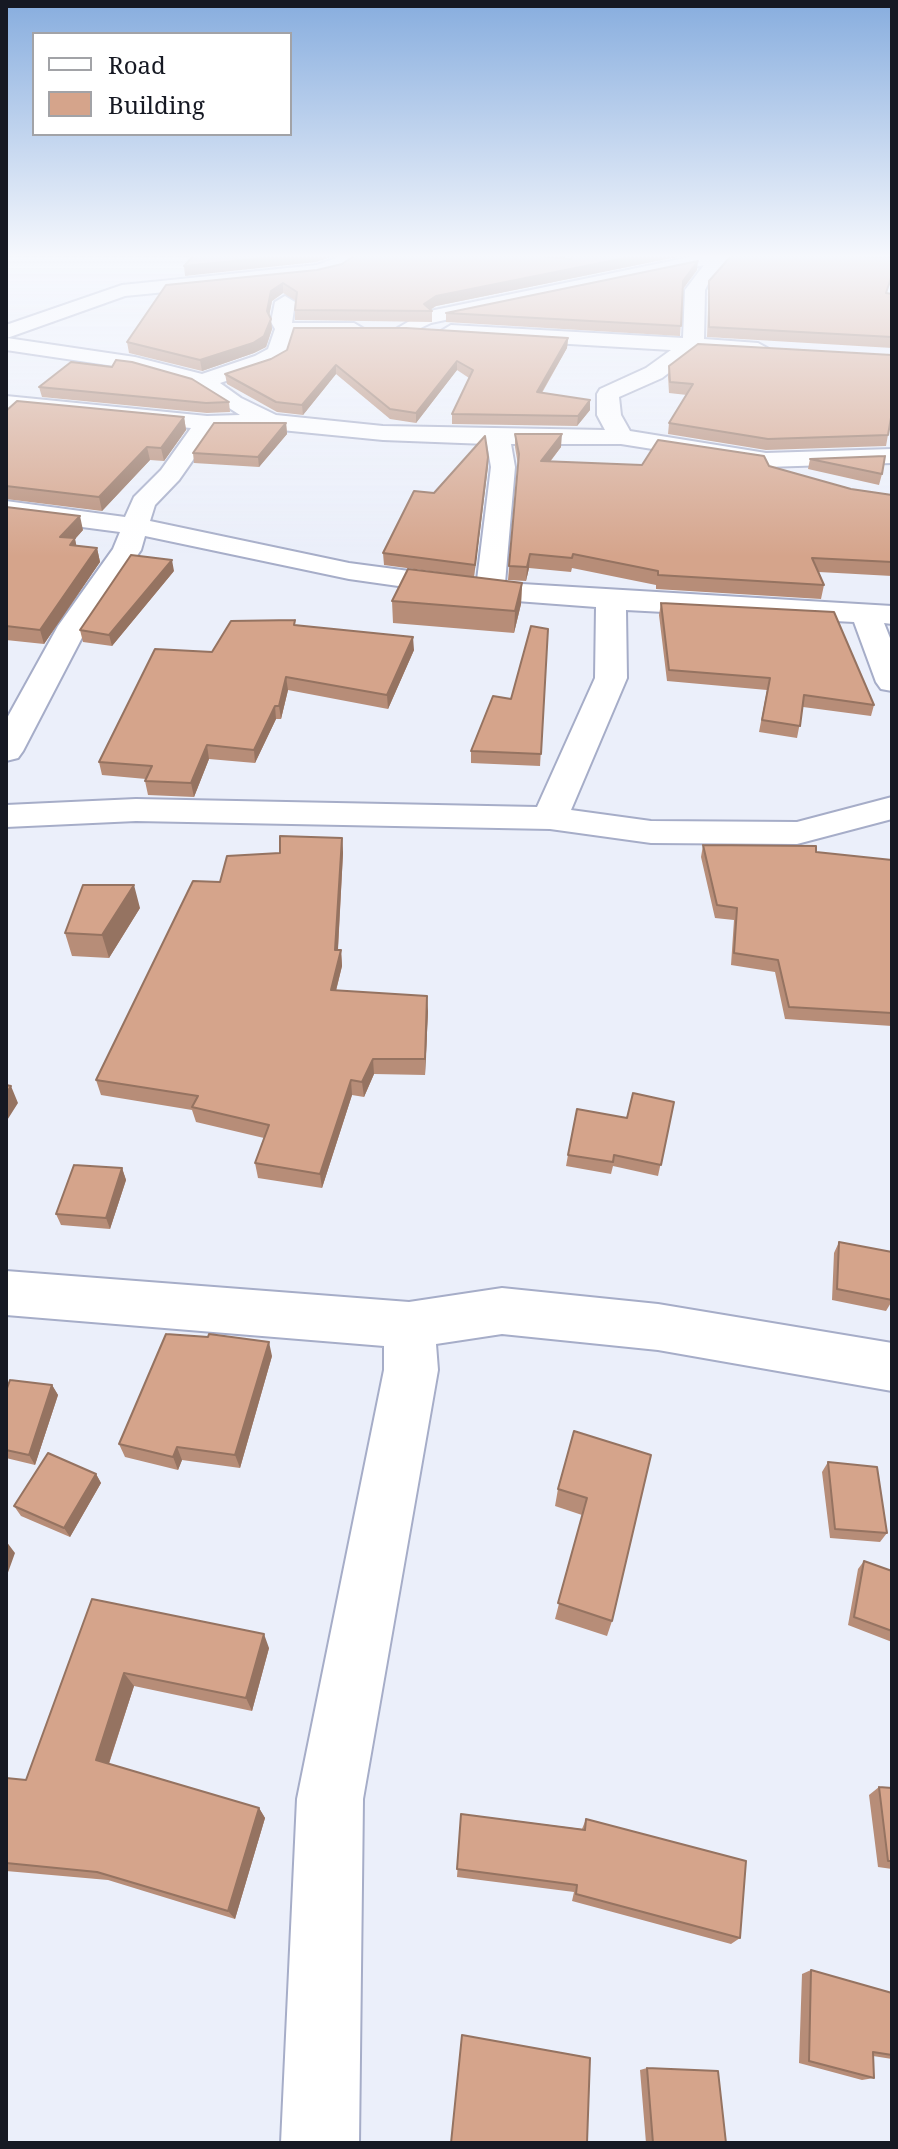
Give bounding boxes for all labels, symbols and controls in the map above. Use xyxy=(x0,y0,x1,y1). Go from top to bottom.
legend xyxy=(32,32,292,136)
text: Road xyxy=(108,48,166,81)
text: Building xyxy=(108,88,205,121)

